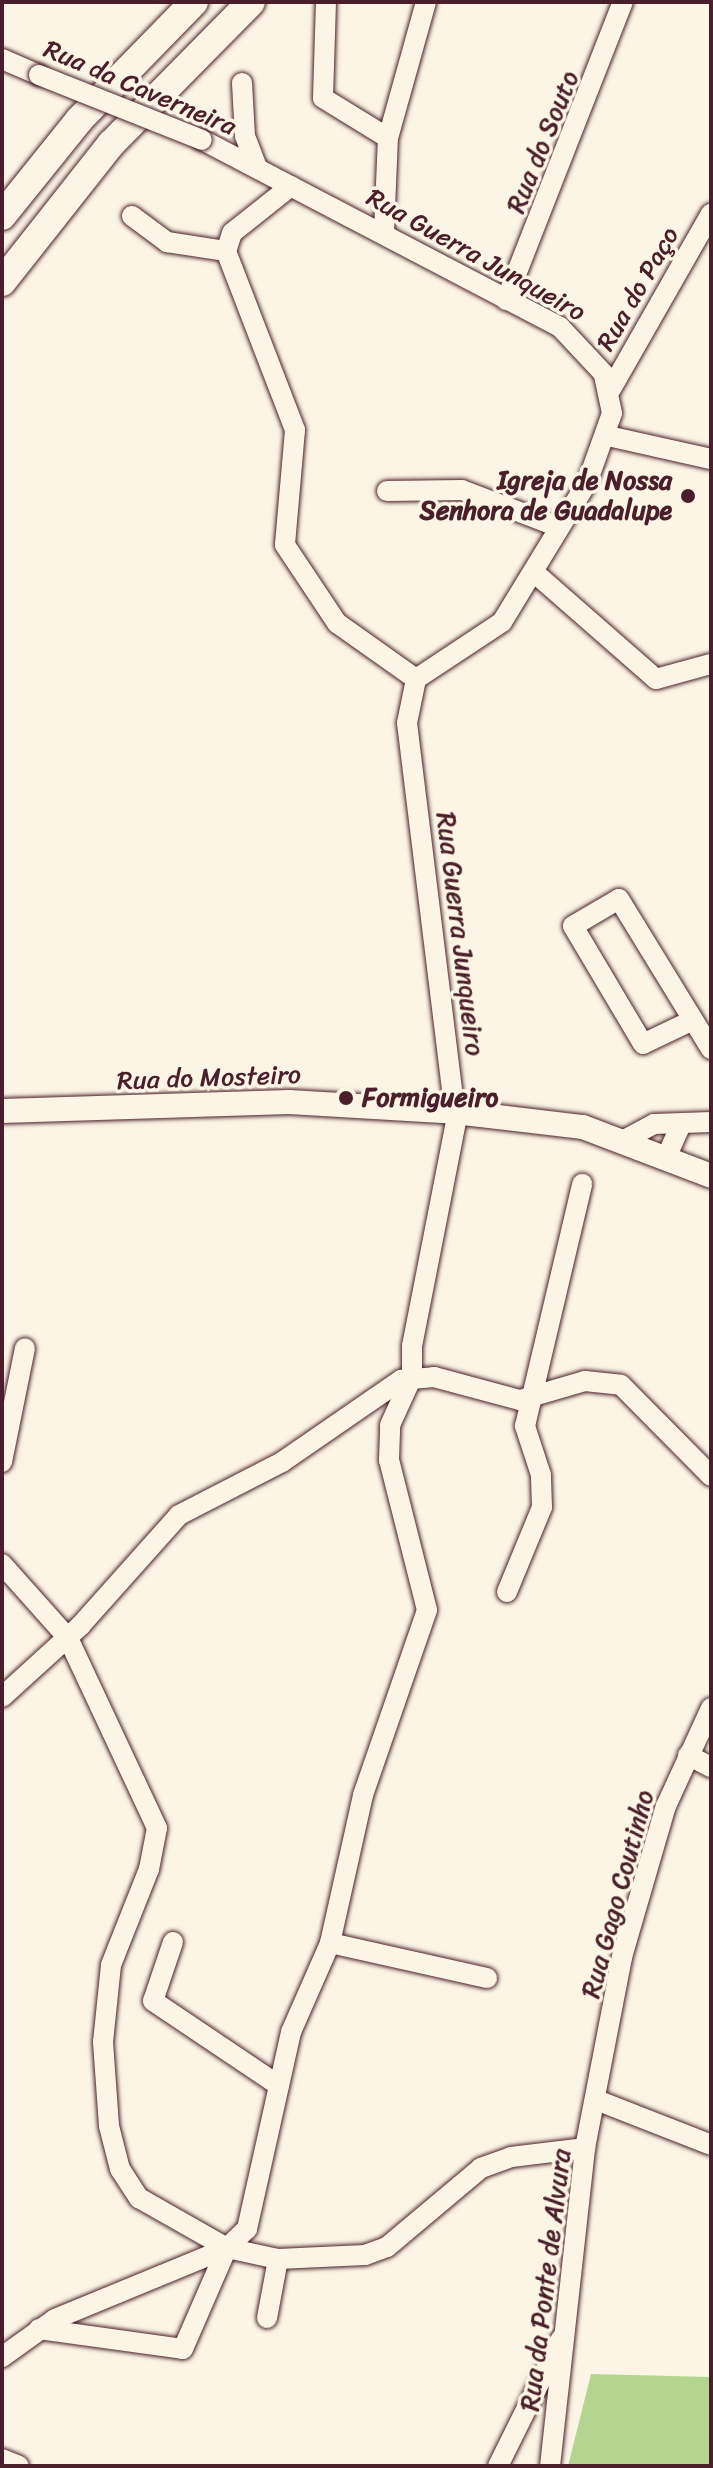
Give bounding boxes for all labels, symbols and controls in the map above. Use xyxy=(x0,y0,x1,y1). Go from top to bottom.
street label: Rua da Caverneira xyxy=(39,33,241,143)
street label: Rua do Souto xyxy=(500,66,586,218)
street label: Rua Guerra Junqueiro xyxy=(362,182,590,328)
street label: Rua do Paço xyxy=(590,221,686,357)
place label: Igreja de Nossa Senhora de Guadalupe xyxy=(419,465,672,526)
marker: Igreja de Nossa Senhora de Guadalupe xyxy=(679,487,697,505)
street label: Rua Guerra Junqueiro xyxy=(430,811,490,1057)
street label: Rua do Mosteiro xyxy=(116,1059,302,1097)
place label: Formigueiro xyxy=(362,1082,498,1114)
marker: Formigueiro xyxy=(337,1089,355,1107)
street label: Rua Gago Coutinho xyxy=(575,1786,661,2002)
street label: Rua da Ponte de Alvura xyxy=(514,2146,578,2414)

